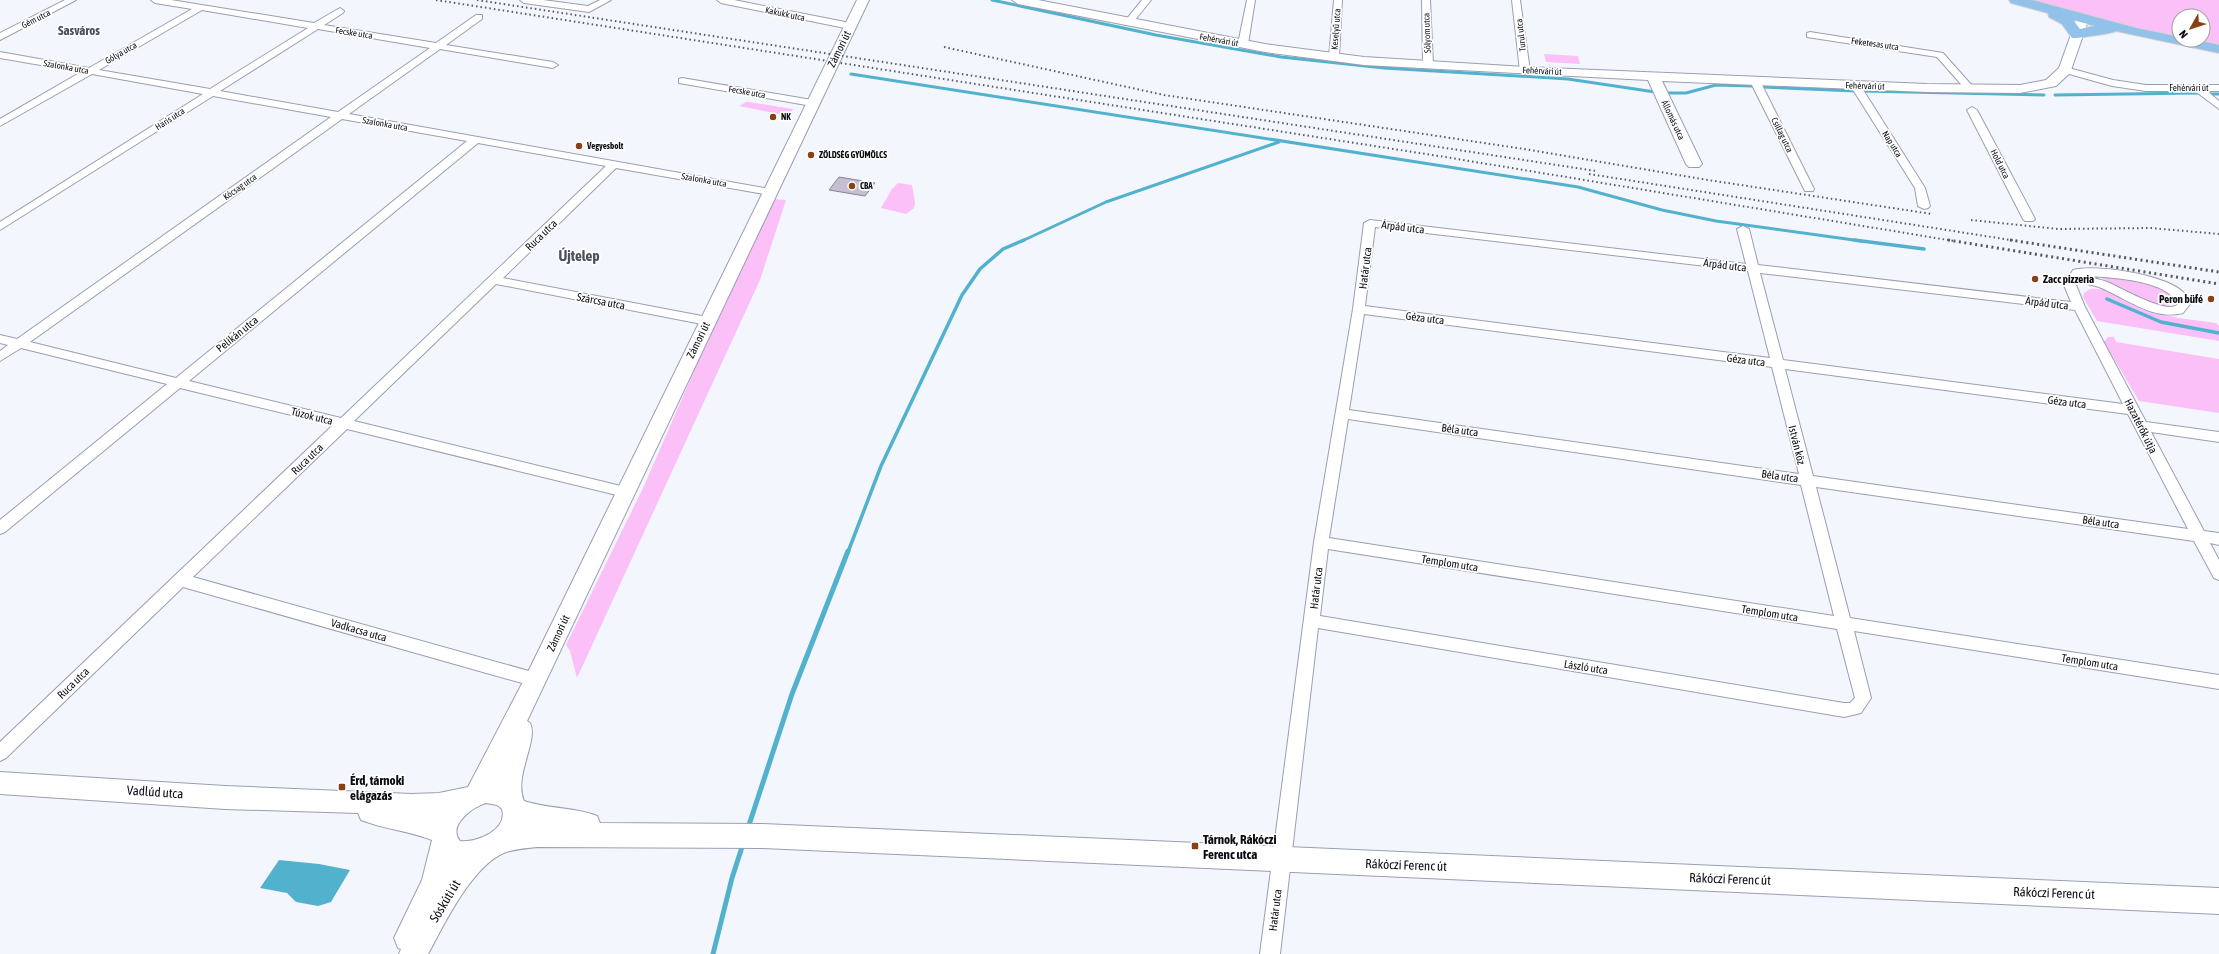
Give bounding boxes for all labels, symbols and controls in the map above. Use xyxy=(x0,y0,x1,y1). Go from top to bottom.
street label: Kakukk utca xyxy=(764,5,806,23)
street label: Gém utca xyxy=(20,8,52,30)
street label: Keselyű utca xyxy=(1330,8,1342,50)
north arrow xyxy=(2171,8,2211,48)
street label: Sólyom utca xyxy=(1421,13,1433,53)
street label: Turul utca xyxy=(1514,18,1528,52)
district label: Sasváros xyxy=(58,23,100,38)
street label: Fecske utca xyxy=(335,25,373,41)
text: N xyxy=(2177,28,2190,41)
street label: Zámori út xyxy=(825,29,853,69)
street label: Fehérvári út xyxy=(1199,32,1240,48)
street label: Feketesas utca xyxy=(1850,36,1900,52)
street label: Gólya utca xyxy=(103,40,139,66)
street label: Szalonka utca xyxy=(43,58,89,76)
street label: Fehérvári út xyxy=(1522,65,1562,77)
street label: Fehérvári út xyxy=(1845,80,1885,92)
street label: Fehérvári út xyxy=(2169,83,2209,93)
street label: Fecske utca xyxy=(728,84,766,100)
street label: Állomás utca xyxy=(1659,99,1687,141)
street label: Haris utca xyxy=(153,106,187,132)
marker: NK xyxy=(768,112,778,122)
place label: NK xyxy=(781,112,791,122)
street label: Szalonka utca xyxy=(362,115,408,133)
street label: Csillag utca xyxy=(1769,116,1795,154)
street label: Nap utca xyxy=(1880,129,1904,159)
marker: Vegyesbolt xyxy=(574,141,584,151)
place label: Vegyesbolt xyxy=(586,141,624,151)
street label: Hold utca xyxy=(1988,148,2012,180)
marker: ZÖLDSÉG GYÜMÖLCS xyxy=(806,150,816,160)
place label: ZÖLDSÉG GYÜMÖLCS xyxy=(819,150,887,160)
street label: Szalonka utca xyxy=(681,171,727,189)
street label: Kócsag utca xyxy=(221,172,259,202)
marker: CBA xyxy=(847,181,857,191)
place label: CBA xyxy=(860,181,873,191)
street label: Ruca utca xyxy=(523,217,559,253)
street label: Árpád utca xyxy=(1381,218,1425,236)
street label: Határ utca xyxy=(1356,246,1374,290)
district label: Újtelep xyxy=(558,247,600,264)
street label: Árpád utca xyxy=(1703,256,1747,274)
place label: Zacc pizzeria xyxy=(2043,273,2094,285)
marker: Zacc pizzeria xyxy=(2030,274,2040,284)
street label: Szárcsa utca xyxy=(576,290,626,312)
place label: Peron büfé xyxy=(2159,293,2203,305)
street label: Árpád utca xyxy=(2025,294,2069,312)
marker: Peron büfé xyxy=(2206,294,2216,304)
street label: Géza utca xyxy=(1405,310,1445,326)
street label: Pelikán utca xyxy=(214,314,260,354)
street label: Zámori út xyxy=(684,320,712,360)
street label: Géza utca xyxy=(1726,352,1766,368)
street label: Géza utca xyxy=(2047,394,2087,410)
street label: Hazatérők útja xyxy=(2122,397,2160,455)
street label: Túzok utca xyxy=(290,405,334,427)
street label: Béla utca xyxy=(1441,421,1479,439)
street label: István köz xyxy=(1786,424,1808,466)
street label: Ruca utca xyxy=(289,441,325,477)
street label: Béla utca xyxy=(1761,467,1799,485)
street label: Béla utca xyxy=(2082,513,2120,531)
street label: Templom utca xyxy=(1421,553,1479,573)
street label: Határ utca xyxy=(1307,566,1325,610)
street label: Templom utca xyxy=(1741,603,1799,623)
street label: Zámori út xyxy=(544,613,572,653)
street label: Vadkacsa utca xyxy=(330,616,388,644)
street label: Templom utca xyxy=(2061,652,2119,672)
street label: László utca xyxy=(1563,658,1609,676)
street label: Ruca utca xyxy=(55,665,91,701)
place label: Érd, tárnoki elágazás xyxy=(350,773,404,803)
marker: Érd, tárnoki elágazás xyxy=(337,782,347,792)
street label: Vadlúd utca xyxy=(126,783,184,801)
place label: Tárnok, Rákóczi Ferenc utca xyxy=(1203,832,1277,862)
marker: Tárnok, Rákóczi Ferenc utca xyxy=(1190,841,1200,851)
street label: Rákóczi Ferenc út xyxy=(1365,856,1447,874)
street label: Rákóczi Ferenc út xyxy=(1689,870,1771,888)
street label: Sóskúti út xyxy=(427,877,464,925)
street label: Rákóczi Ferenc út xyxy=(2013,884,2095,902)
street label: Határ utca xyxy=(1266,888,1284,932)

